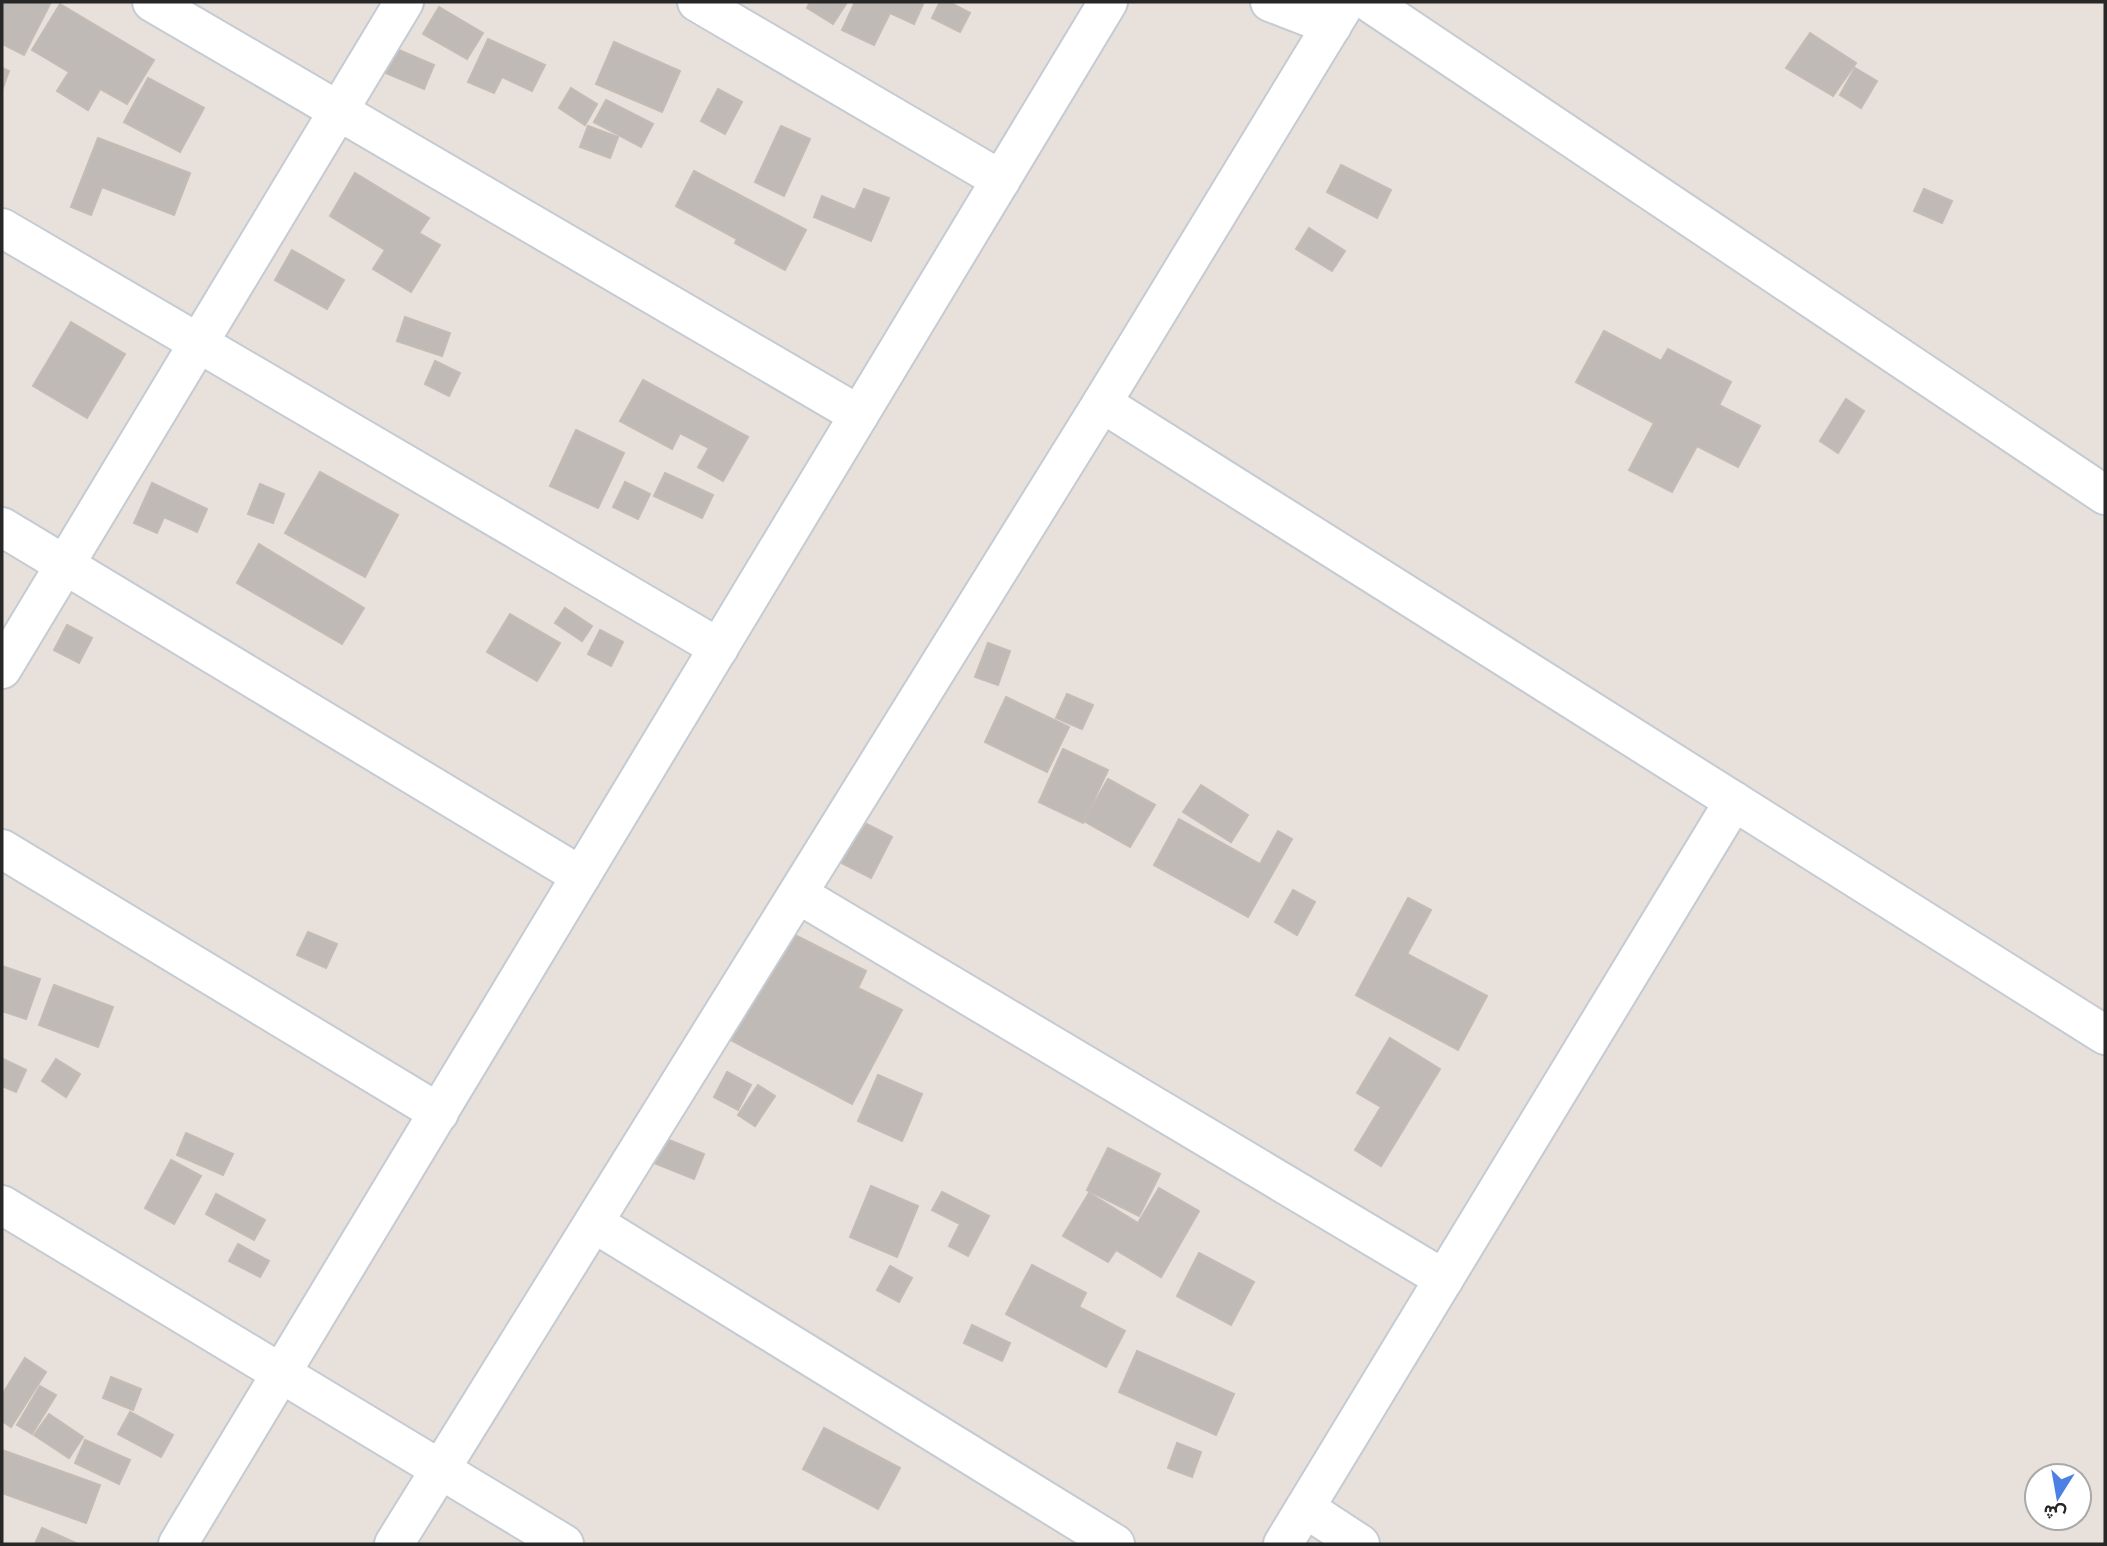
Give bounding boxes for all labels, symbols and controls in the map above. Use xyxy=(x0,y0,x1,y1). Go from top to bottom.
north arrow xyxy=(2023,1462,2093,1532)
text: ش xyxy=(2041,1498,2069,1526)

